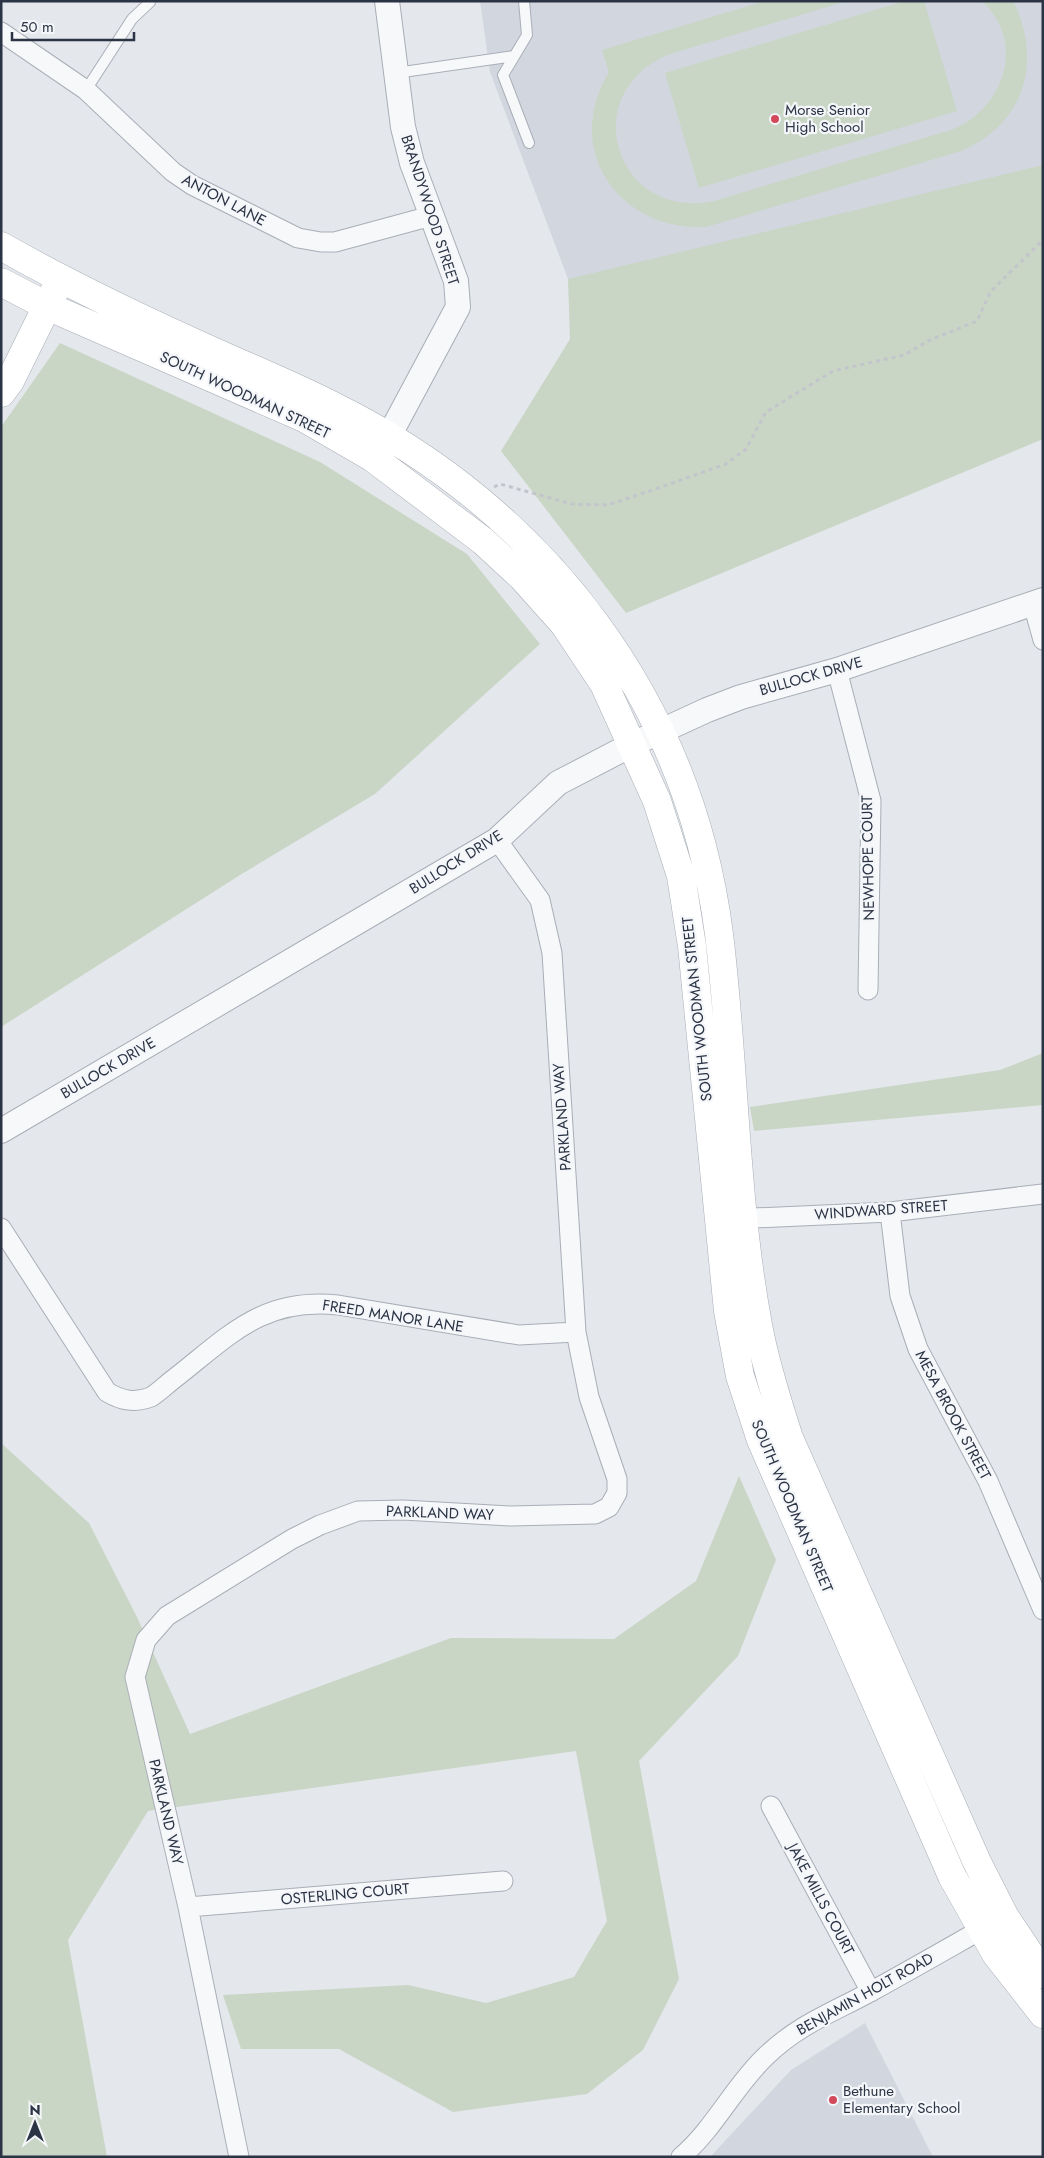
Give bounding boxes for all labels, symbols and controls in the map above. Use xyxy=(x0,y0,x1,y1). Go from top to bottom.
scale bar xyxy=(12,10,135,42)
text: 50 m xyxy=(20,16,54,38)
place label: Morse Senior High School xyxy=(785,99,871,138)
marker: Morse Senior High School xyxy=(769,113,781,125)
street label: BRANDYWOOD STREET xyxy=(395,132,465,288)
street label: ANTON LANE xyxy=(178,169,270,231)
street label: SOUTH WOODMAN STREET xyxy=(156,346,334,444)
street label: BULLOCK DRIVE xyxy=(757,651,865,701)
street label: NEWHOPE COURT xyxy=(856,795,880,921)
street label: BULLOCK DRIVE xyxy=(405,824,507,900)
street label: SOUTH WOODMAN STREET xyxy=(676,916,718,1102)
street label: BULLOCK DRIVE xyxy=(56,1032,160,1104)
street label: PARKLAND WAY xyxy=(547,1062,577,1172)
street label: WINDWARD STREET xyxy=(814,1194,948,1226)
street label: FREED MANOR LANE xyxy=(321,1294,465,1338)
street label: MESA BROOK STREET xyxy=(910,1346,996,1484)
street label: SOUTH WOODMAN STREET xyxy=(746,1416,838,1596)
street label: PARKLAND WAY xyxy=(386,1500,495,1526)
street label: PARKLAND WAY xyxy=(143,1757,189,1868)
street label: JAKE MILLS COURT xyxy=(781,1837,860,1959)
street label: OSTERLING COURT xyxy=(280,1877,410,1911)
street label: BENJAMIN HOLT ROAD xyxy=(793,1947,937,2041)
place label: Bethune Elementary School xyxy=(843,2080,960,2119)
marker: Bethune Elementary School xyxy=(827,2094,839,2106)
north arrow xyxy=(10,2098,60,2148)
text: N xyxy=(29,2100,41,2120)

